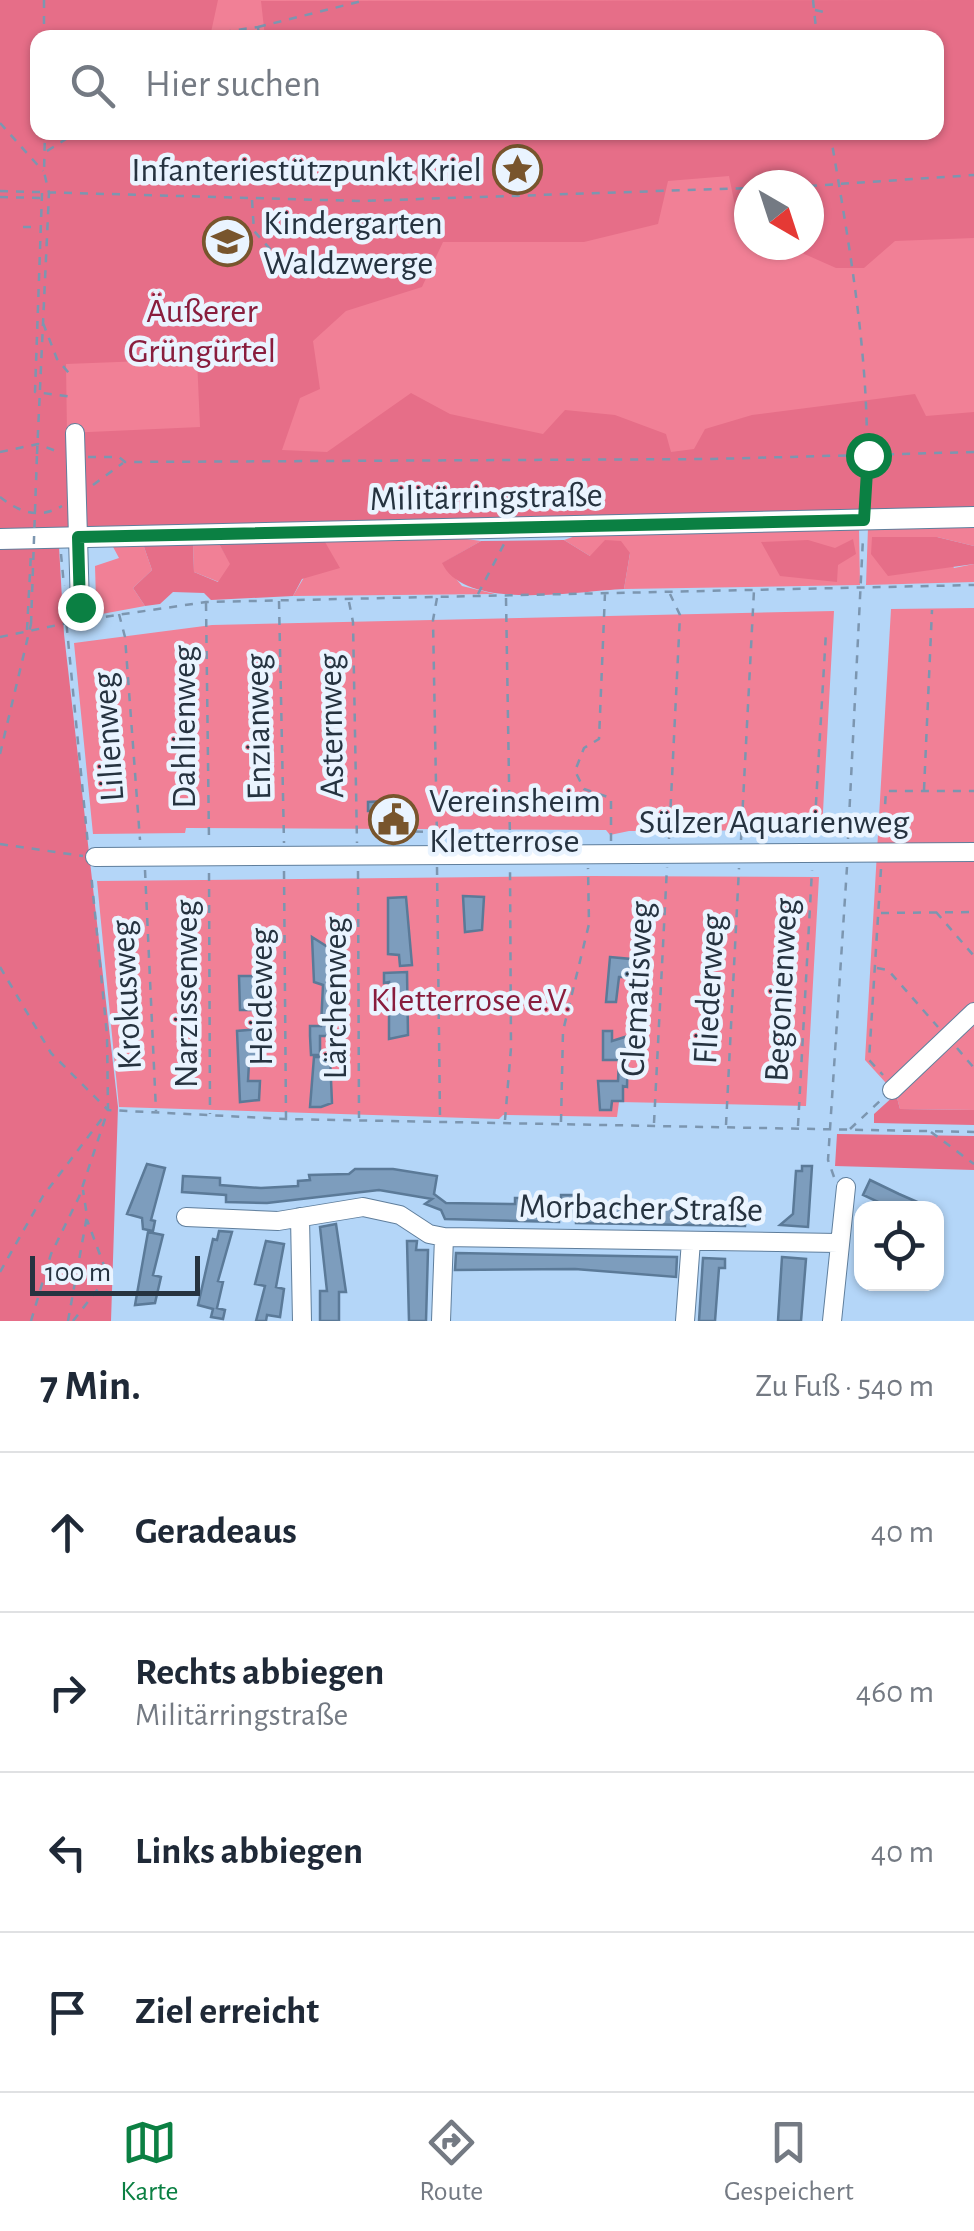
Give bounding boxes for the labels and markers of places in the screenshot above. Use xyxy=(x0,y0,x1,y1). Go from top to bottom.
place icon: Infanteriestützpunkt Kriel xyxy=(491,143,543,195)
place label: Infanteriestützpunkt Kriel xyxy=(131,153,482,188)
place label: Kindergarten Waldzwerge xyxy=(263,206,443,281)
school or university icon: Kindergarten Waldzwerge xyxy=(202,216,254,268)
place label: Vereinsheim Kletterrose xyxy=(429,784,601,859)
public building icon: Vereinsheim Kletterrose xyxy=(368,794,420,846)

